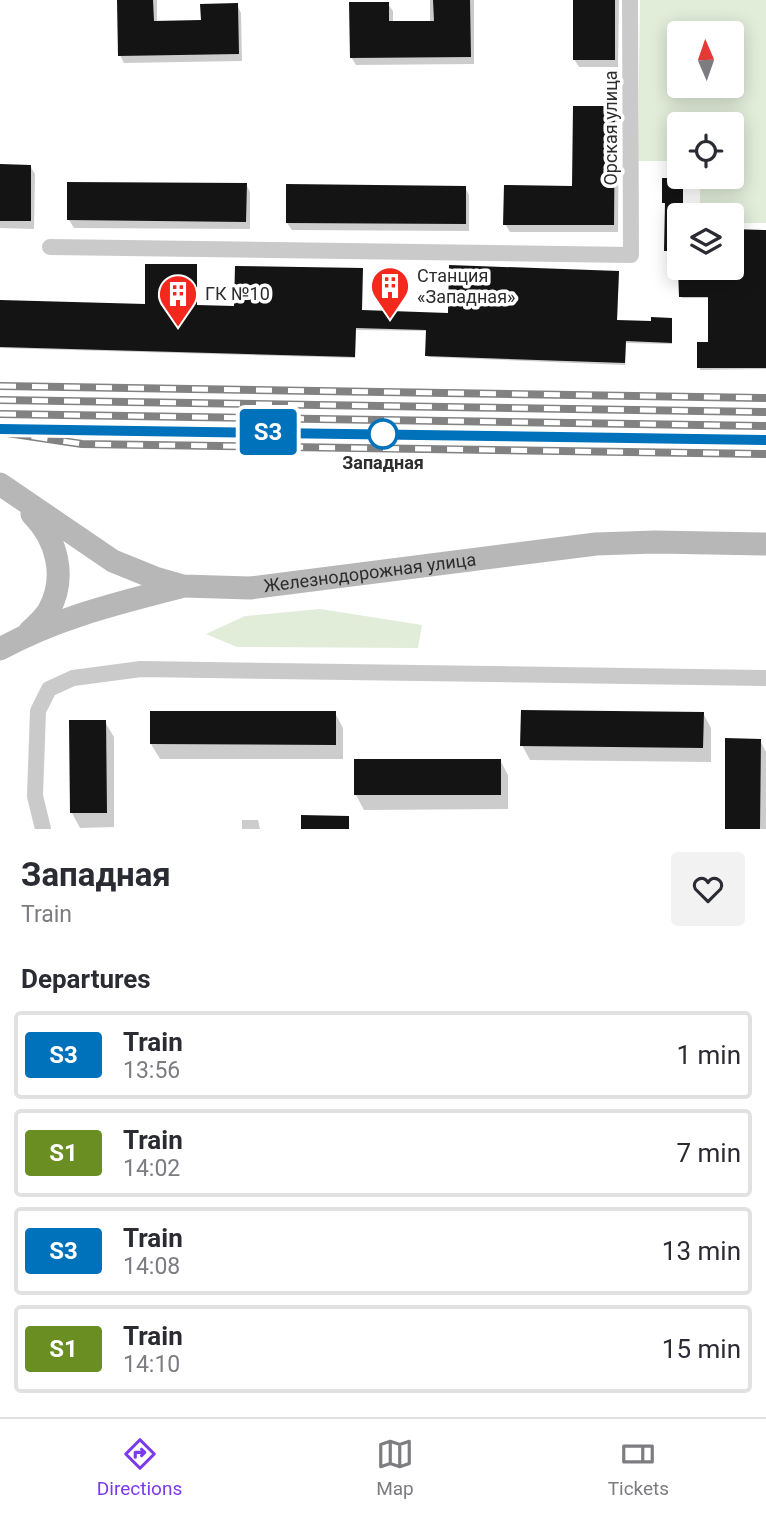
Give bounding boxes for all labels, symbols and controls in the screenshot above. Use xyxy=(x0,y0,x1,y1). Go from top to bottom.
north arrow xyxy=(667,21,744,98)
map controls xyxy=(667,21,744,280)
street label: Орская улица xyxy=(600,70,621,186)
button: locate xyxy=(667,112,744,189)
button: layers xyxy=(667,203,744,280)
building icon: Станция «Западная» xyxy=(369,265,411,320)
place label: Станция «Западная» xyxy=(417,265,515,307)
building icon: ГК №10 xyxy=(157,273,199,328)
place label: ГК №10 xyxy=(205,283,270,304)
line badge: S3 xyxy=(236,409,300,455)
text: S3 xyxy=(254,418,282,446)
marker: Западная xyxy=(368,419,398,449)
place label: Западная xyxy=(342,452,424,473)
street label: Железнодорожная улица xyxy=(262,548,477,596)
button: heart xyxy=(671,852,745,926)
text: Западная xyxy=(21,855,171,894)
text: Train xyxy=(21,901,72,928)
text: Departures xyxy=(21,964,151,994)
text: Train xyxy=(123,1027,183,1057)
text: 1 min xyxy=(676,1040,741,1070)
text: S3 xyxy=(49,1041,78,1069)
text: 13:56 xyxy=(123,1057,180,1084)
text: Train xyxy=(123,1125,183,1155)
text: 7 min xyxy=(676,1138,741,1168)
text: S1 xyxy=(49,1139,78,1167)
text: 14:02 xyxy=(123,1155,180,1182)
text: Train xyxy=(123,1223,183,1253)
text: 13 min xyxy=(662,1236,741,1266)
text: S3 xyxy=(49,1237,78,1265)
text: 14:08 xyxy=(123,1253,180,1280)
text: Train xyxy=(123,1321,183,1351)
text: 15 min xyxy=(662,1334,741,1364)
text: S1 xyxy=(49,1335,78,1363)
text: 14:10 xyxy=(123,1351,180,1378)
tab: Directions xyxy=(97,1435,182,1500)
tab: Map xyxy=(376,1435,414,1500)
tab: Tickets xyxy=(608,1435,669,1500)

